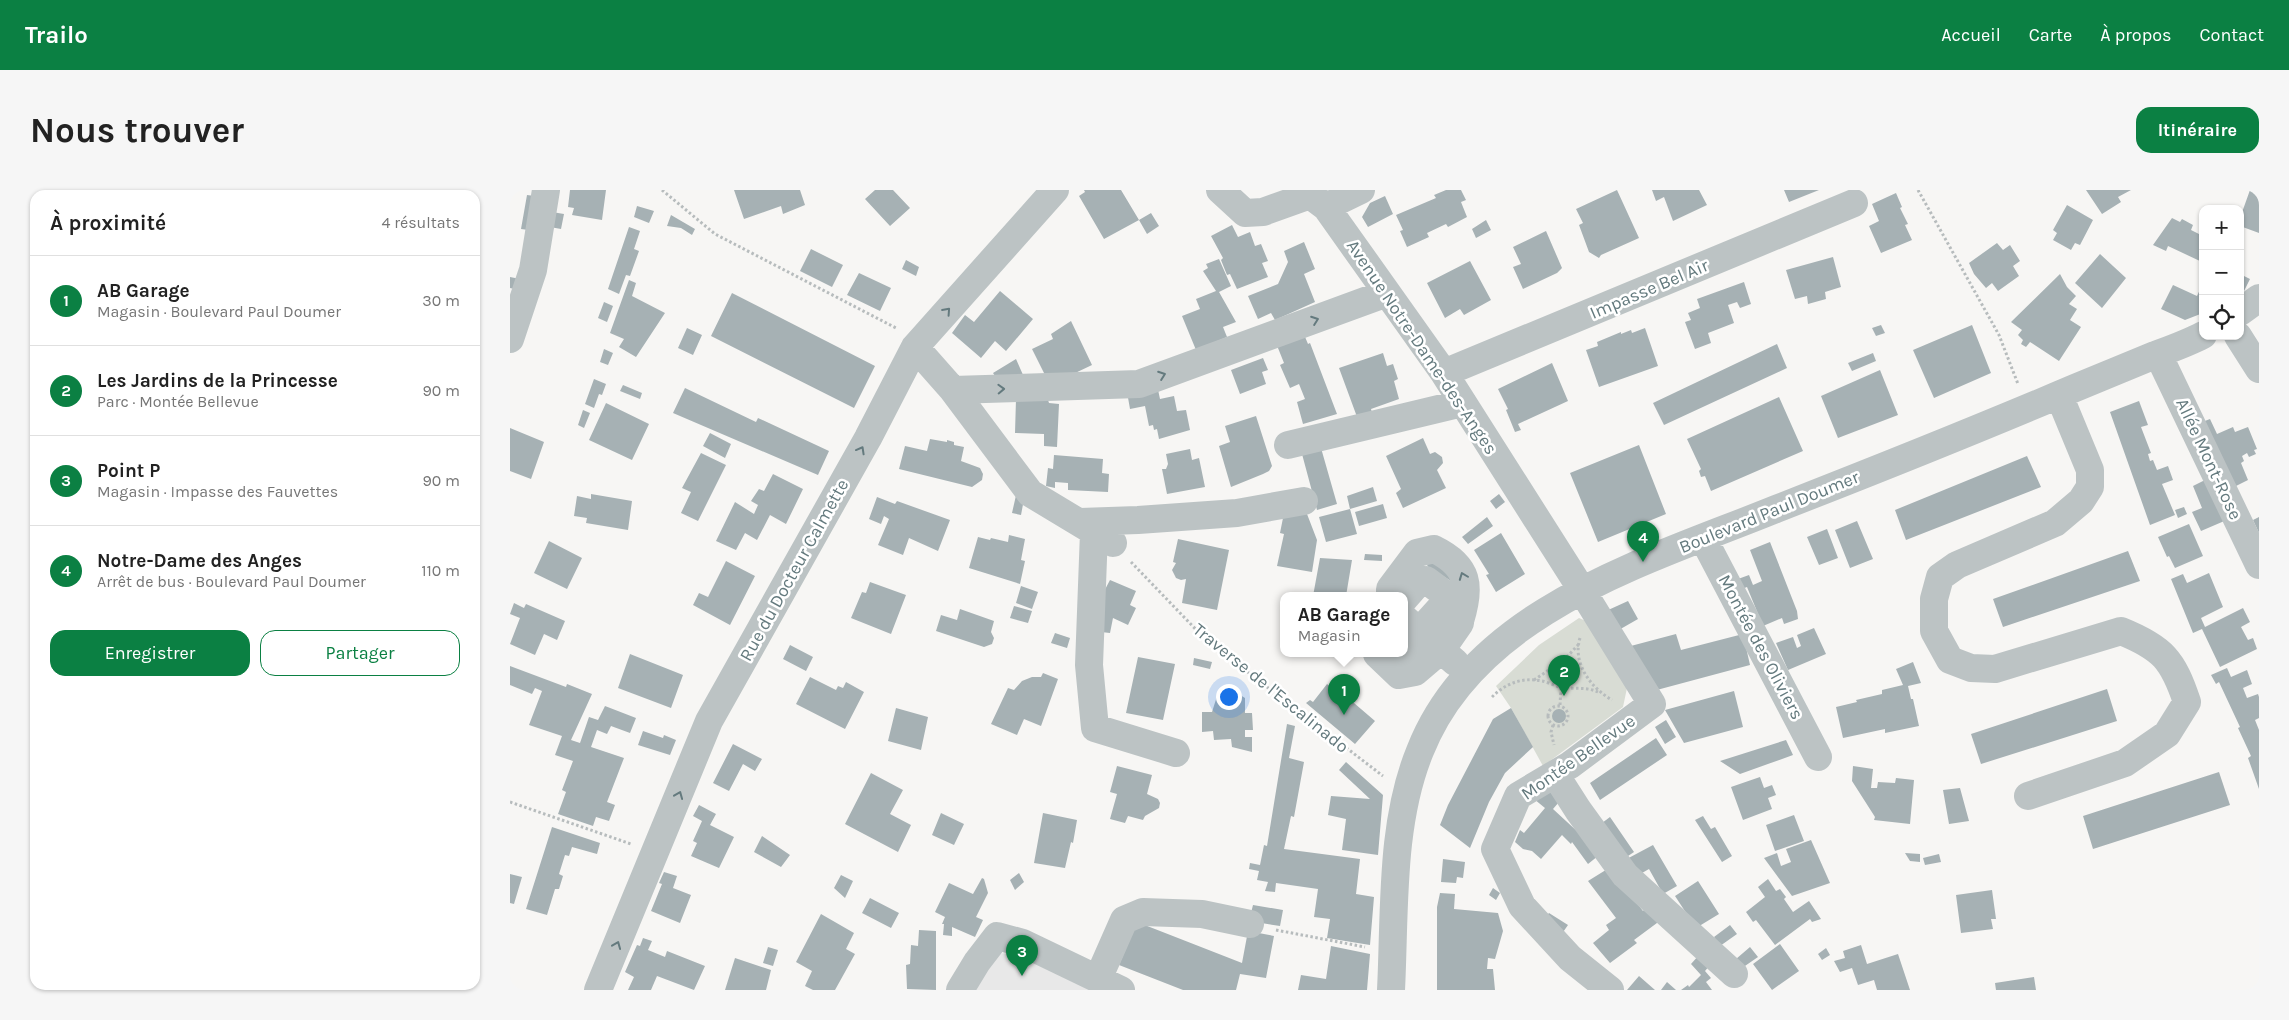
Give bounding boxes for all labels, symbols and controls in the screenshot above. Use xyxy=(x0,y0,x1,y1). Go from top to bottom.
text: Trailo xyxy=(25,21,88,49)
text: Accueil xyxy=(1941,24,2001,46)
text: Carte xyxy=(2029,24,2072,46)
text: À propos xyxy=(2100,24,2172,46)
text: Contact xyxy=(2200,24,2264,46)
button: Itinéraire xyxy=(2136,107,2259,153)
text: Nous trouver xyxy=(30,110,244,151)
map controls xyxy=(2199,205,2244,340)
button: + xyxy=(2199,205,2244,250)
text: À proximité xyxy=(50,211,166,235)
text: 4 résultats xyxy=(381,213,460,232)
street label: Avenue Notre-Dame-des-Anges xyxy=(1342,235,1502,459)
button: − xyxy=(2199,250,2244,295)
street label: Impasse Bel Air xyxy=(1586,254,1712,324)
text: AB Garage xyxy=(97,280,190,302)
text: 1 xyxy=(63,291,69,310)
text: 30 m xyxy=(422,291,460,310)
button: locate xyxy=(2199,295,2244,340)
text: Magasin · Boulevard Paul Doumer xyxy=(97,302,341,321)
one-way arrow xyxy=(942,307,951,316)
one-way arrow xyxy=(1310,316,1319,326)
text: Les Jardins de la Princesse xyxy=(97,370,338,392)
one-way arrow xyxy=(1158,371,1166,381)
text: 2 xyxy=(61,381,71,400)
text: 90 m xyxy=(422,381,460,400)
one-way arrow xyxy=(998,383,1006,394)
text: Parc · Montée Bellevue xyxy=(97,392,259,411)
street label: Allée Mont-Rose xyxy=(2171,395,2247,523)
one-way arrow xyxy=(855,447,865,456)
text: Point P xyxy=(97,460,160,482)
street label: Boulevard Paul Doumer xyxy=(1676,466,1863,558)
text: 3 xyxy=(61,471,71,490)
text: 90 m xyxy=(422,471,460,490)
street label: Rue du Docteur Calmette xyxy=(735,475,853,665)
text: Magasin · Impasse des Fauvettes xyxy=(97,482,338,501)
pin: 4 xyxy=(1627,521,1659,562)
text: Notre-Dame des Anges xyxy=(97,550,302,572)
text: 4 xyxy=(61,561,71,580)
text: 110 m xyxy=(421,561,460,580)
street label: Montée des Oliviers xyxy=(1714,571,1808,723)
text: Arrêt de bus · Boulevard Paul Doumer xyxy=(97,572,366,591)
one-way arrow xyxy=(1459,572,1469,581)
popup xyxy=(1280,592,1408,657)
text: AB Garage xyxy=(1298,604,1390,626)
street label: Traverse de l'Escalinado xyxy=(1189,618,1353,758)
text: Magasin xyxy=(1298,626,1361,645)
button: Enregistrer xyxy=(50,630,250,676)
button: Partager xyxy=(260,630,460,676)
pin: 2 xyxy=(1548,655,1580,696)
pin: 1 xyxy=(1328,674,1360,715)
your location xyxy=(1216,684,1242,710)
street label: Montée Bellevue xyxy=(1517,709,1639,805)
one-way arrow xyxy=(672,791,683,800)
pin: 3 xyxy=(1006,935,1038,976)
one-way arrow xyxy=(611,941,621,950)

